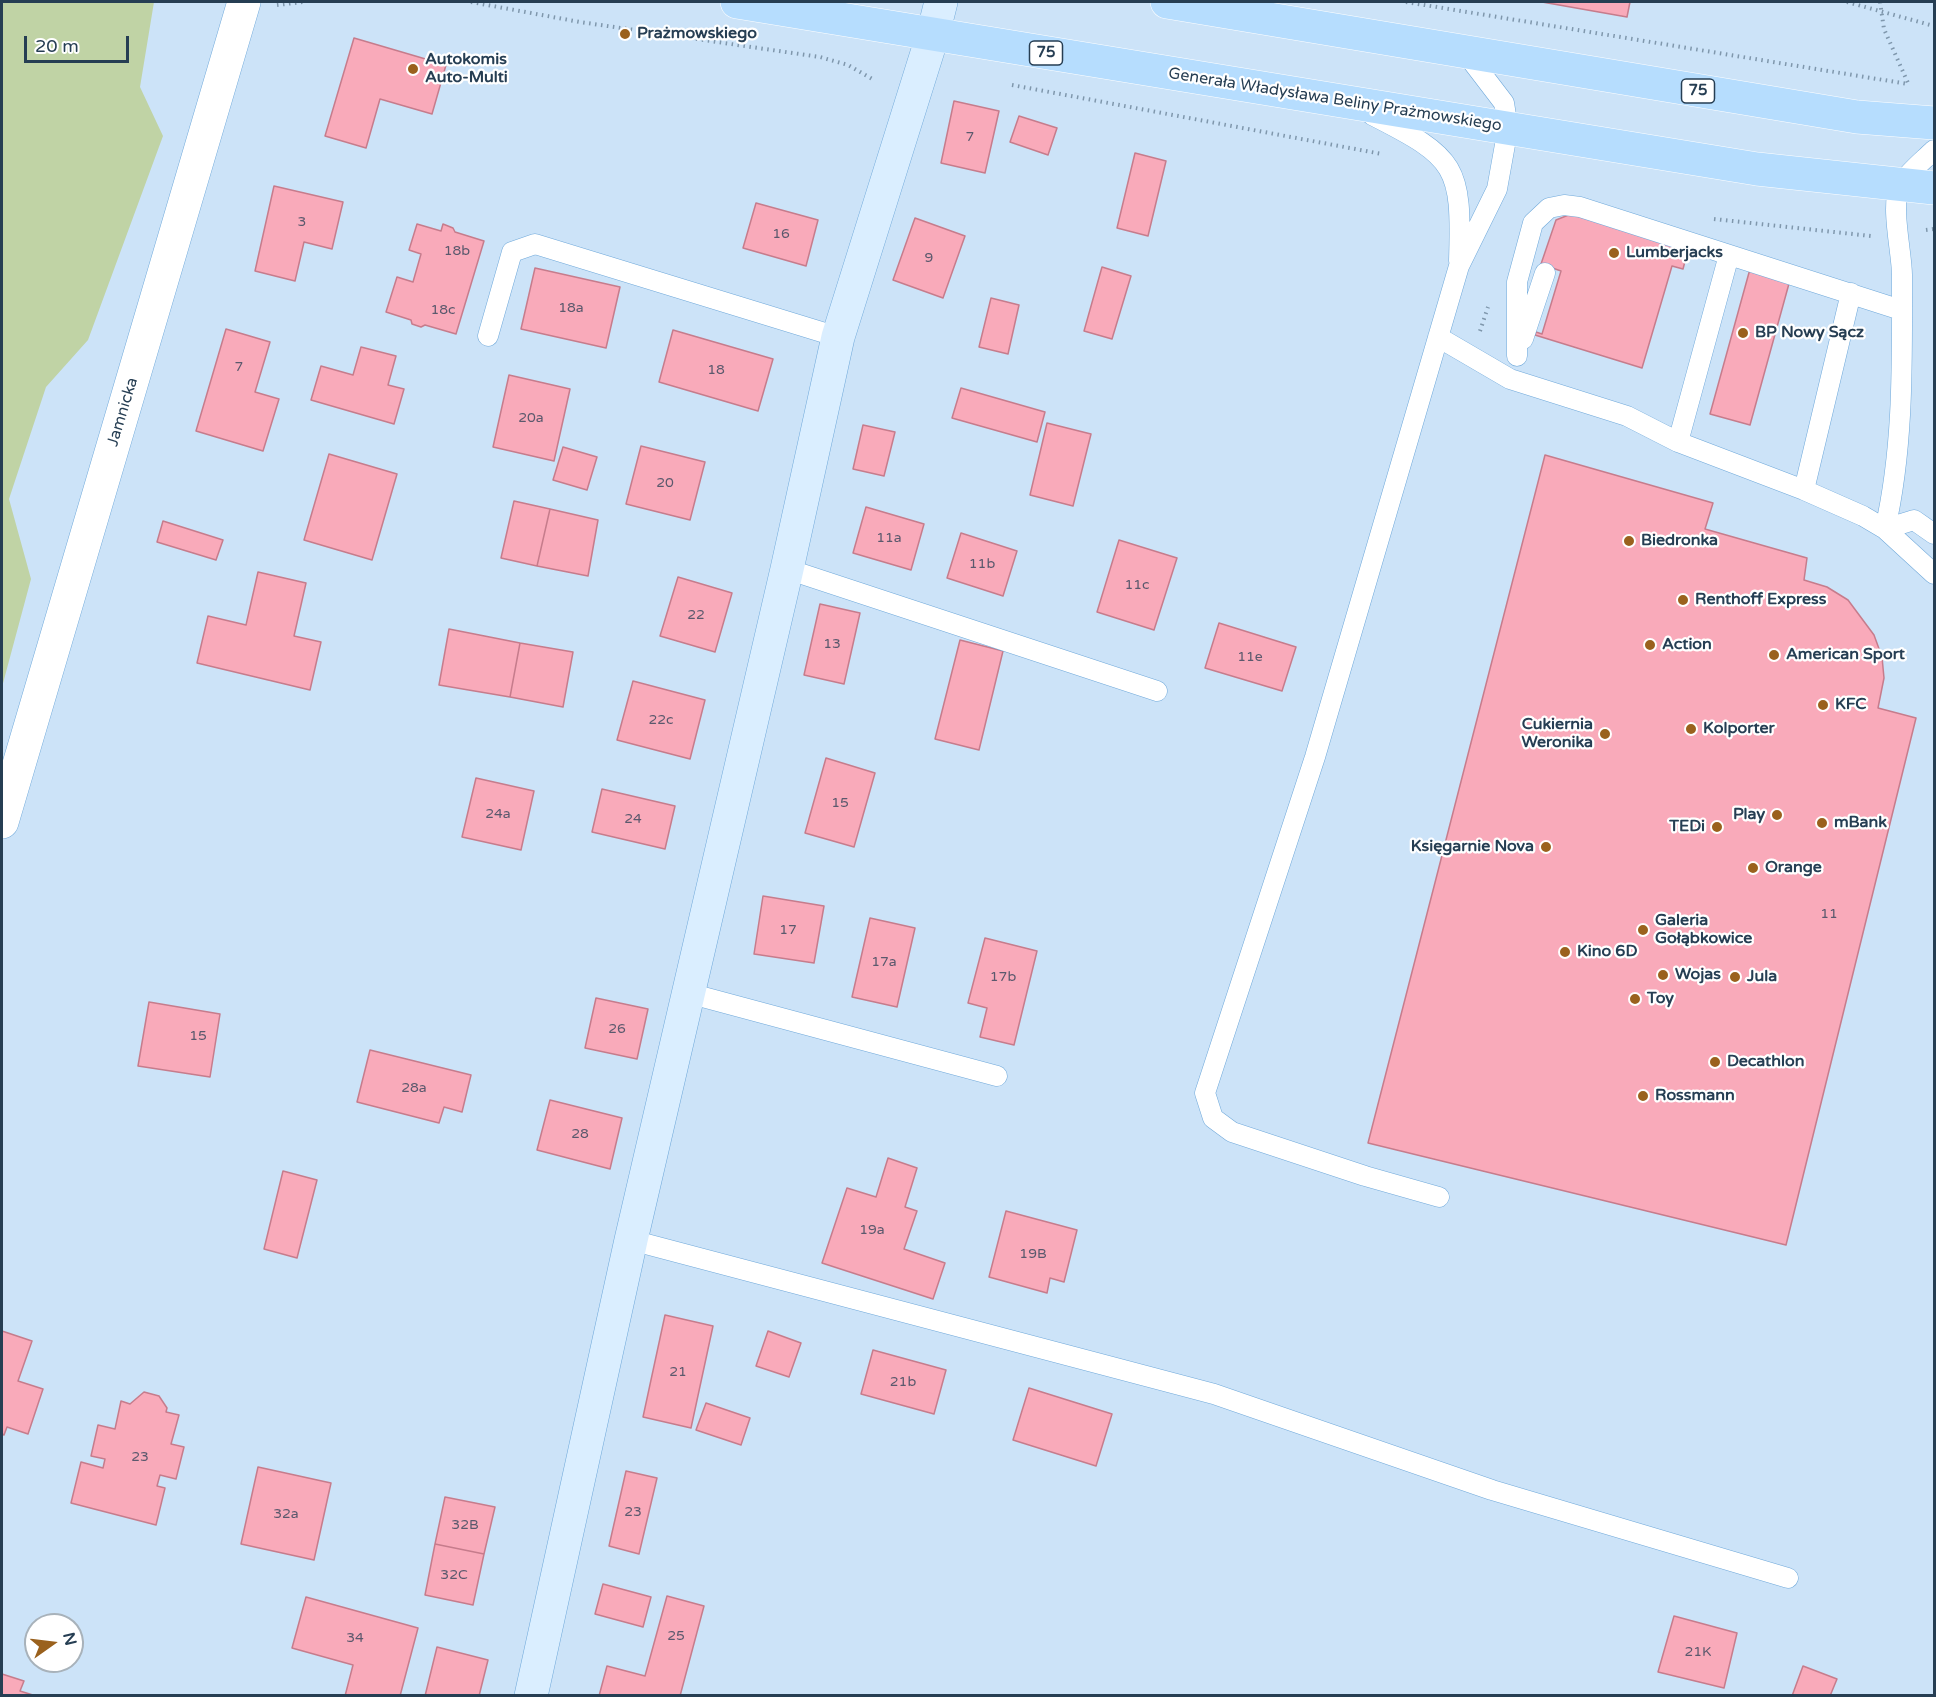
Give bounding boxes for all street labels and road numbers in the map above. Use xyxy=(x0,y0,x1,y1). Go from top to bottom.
road number: 75 xyxy=(1030,41,1062,65)
street label: Generała Władysława Beliny Prażmowskiego xyxy=(1167,64,1503,136)
road number: 75 xyxy=(1682,79,1714,103)
street label: Jamnicka xyxy=(103,375,143,449)

